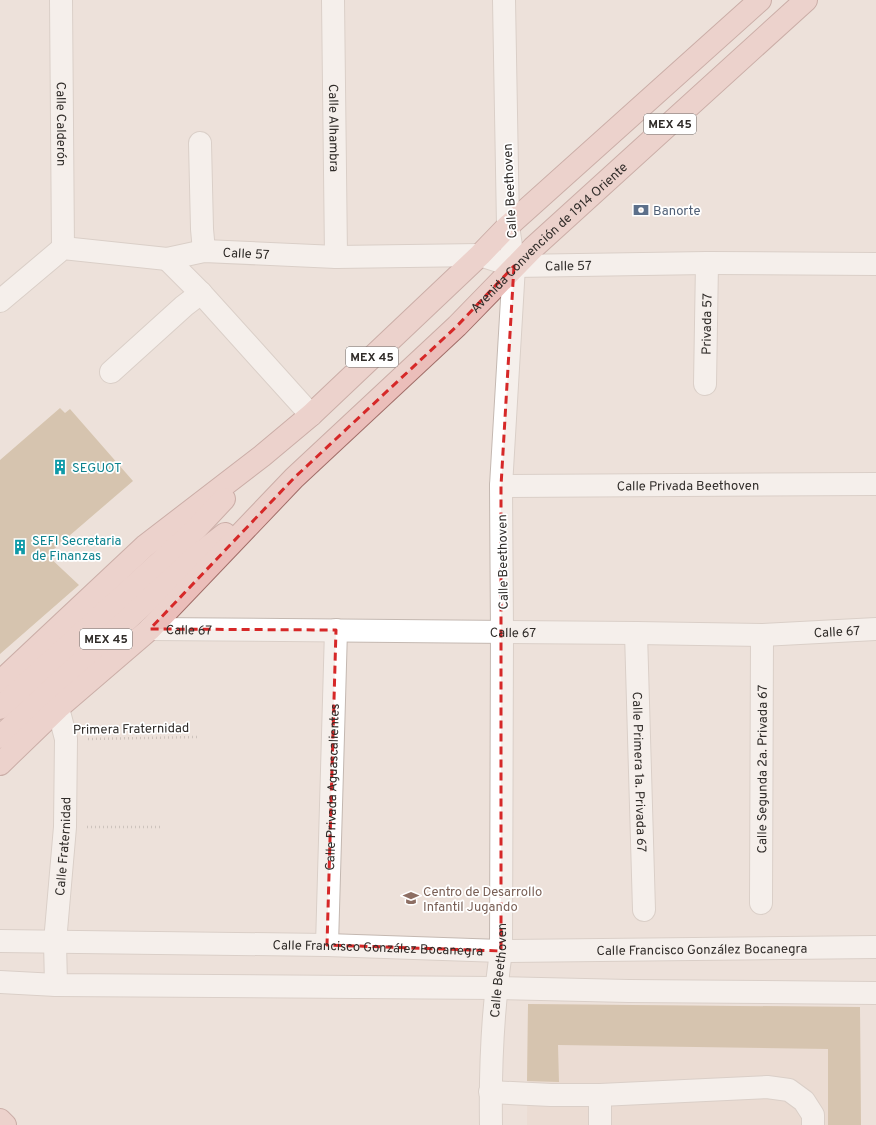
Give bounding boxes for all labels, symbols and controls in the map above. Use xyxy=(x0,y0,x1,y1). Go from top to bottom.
street label: Calle Calderón xyxy=(52,82,68,166)
street label: Calle Alhambra xyxy=(324,84,341,172)
road number: MEX 45 xyxy=(644,114,696,134)
street label: Calle Beethoven xyxy=(501,143,521,239)
street label: Avenida Convención de 1914 Oriente xyxy=(468,160,632,317)
bank icon: Banorte xyxy=(632,201,650,219)
place label: Banorte xyxy=(653,204,700,220)
street label: Calle 57 xyxy=(222,246,270,264)
street label: Calle 57 xyxy=(545,259,592,276)
street label: Privada 57 xyxy=(699,293,717,355)
road number: MEX 45 xyxy=(346,347,398,367)
building icon: SEGUOT xyxy=(51,458,69,476)
place label: SEGUOT xyxy=(72,461,122,477)
street label: Calle Privada Beethoven xyxy=(617,479,759,495)
street label: Calle Beethoven xyxy=(495,514,513,610)
place label: SEFI Secretaria de Finanzas xyxy=(32,534,121,565)
building icon: SEFI Secretaria de Finanzas xyxy=(11,538,29,556)
street label: Calle 67 xyxy=(166,623,212,640)
street label: Calle 67 xyxy=(813,624,861,642)
street label: Calle 67 xyxy=(490,626,536,642)
road number: MEX 45 xyxy=(80,629,132,649)
street label: Calle Segunda 2a. Privada 67 xyxy=(755,684,772,853)
street label: Calle Primera 1a. Privada 67 xyxy=(628,691,648,853)
street label: Calle Privada Aguascalientes xyxy=(323,703,344,871)
street label: Primera Fraternidad xyxy=(73,721,189,739)
street label: Calle Fraternidad xyxy=(53,797,75,897)
place label: Centro de Desarrollo Infantil Jugando xyxy=(423,885,542,916)
school or university icon: Centro de Desarrollo Infantil Jugando xyxy=(402,889,420,907)
street label: Calle Beethoven xyxy=(488,923,511,1018)
street label: Calle Francisco González Bocanegra xyxy=(272,938,483,960)
street label: Calle Francisco González Bocanegra xyxy=(596,942,807,960)

